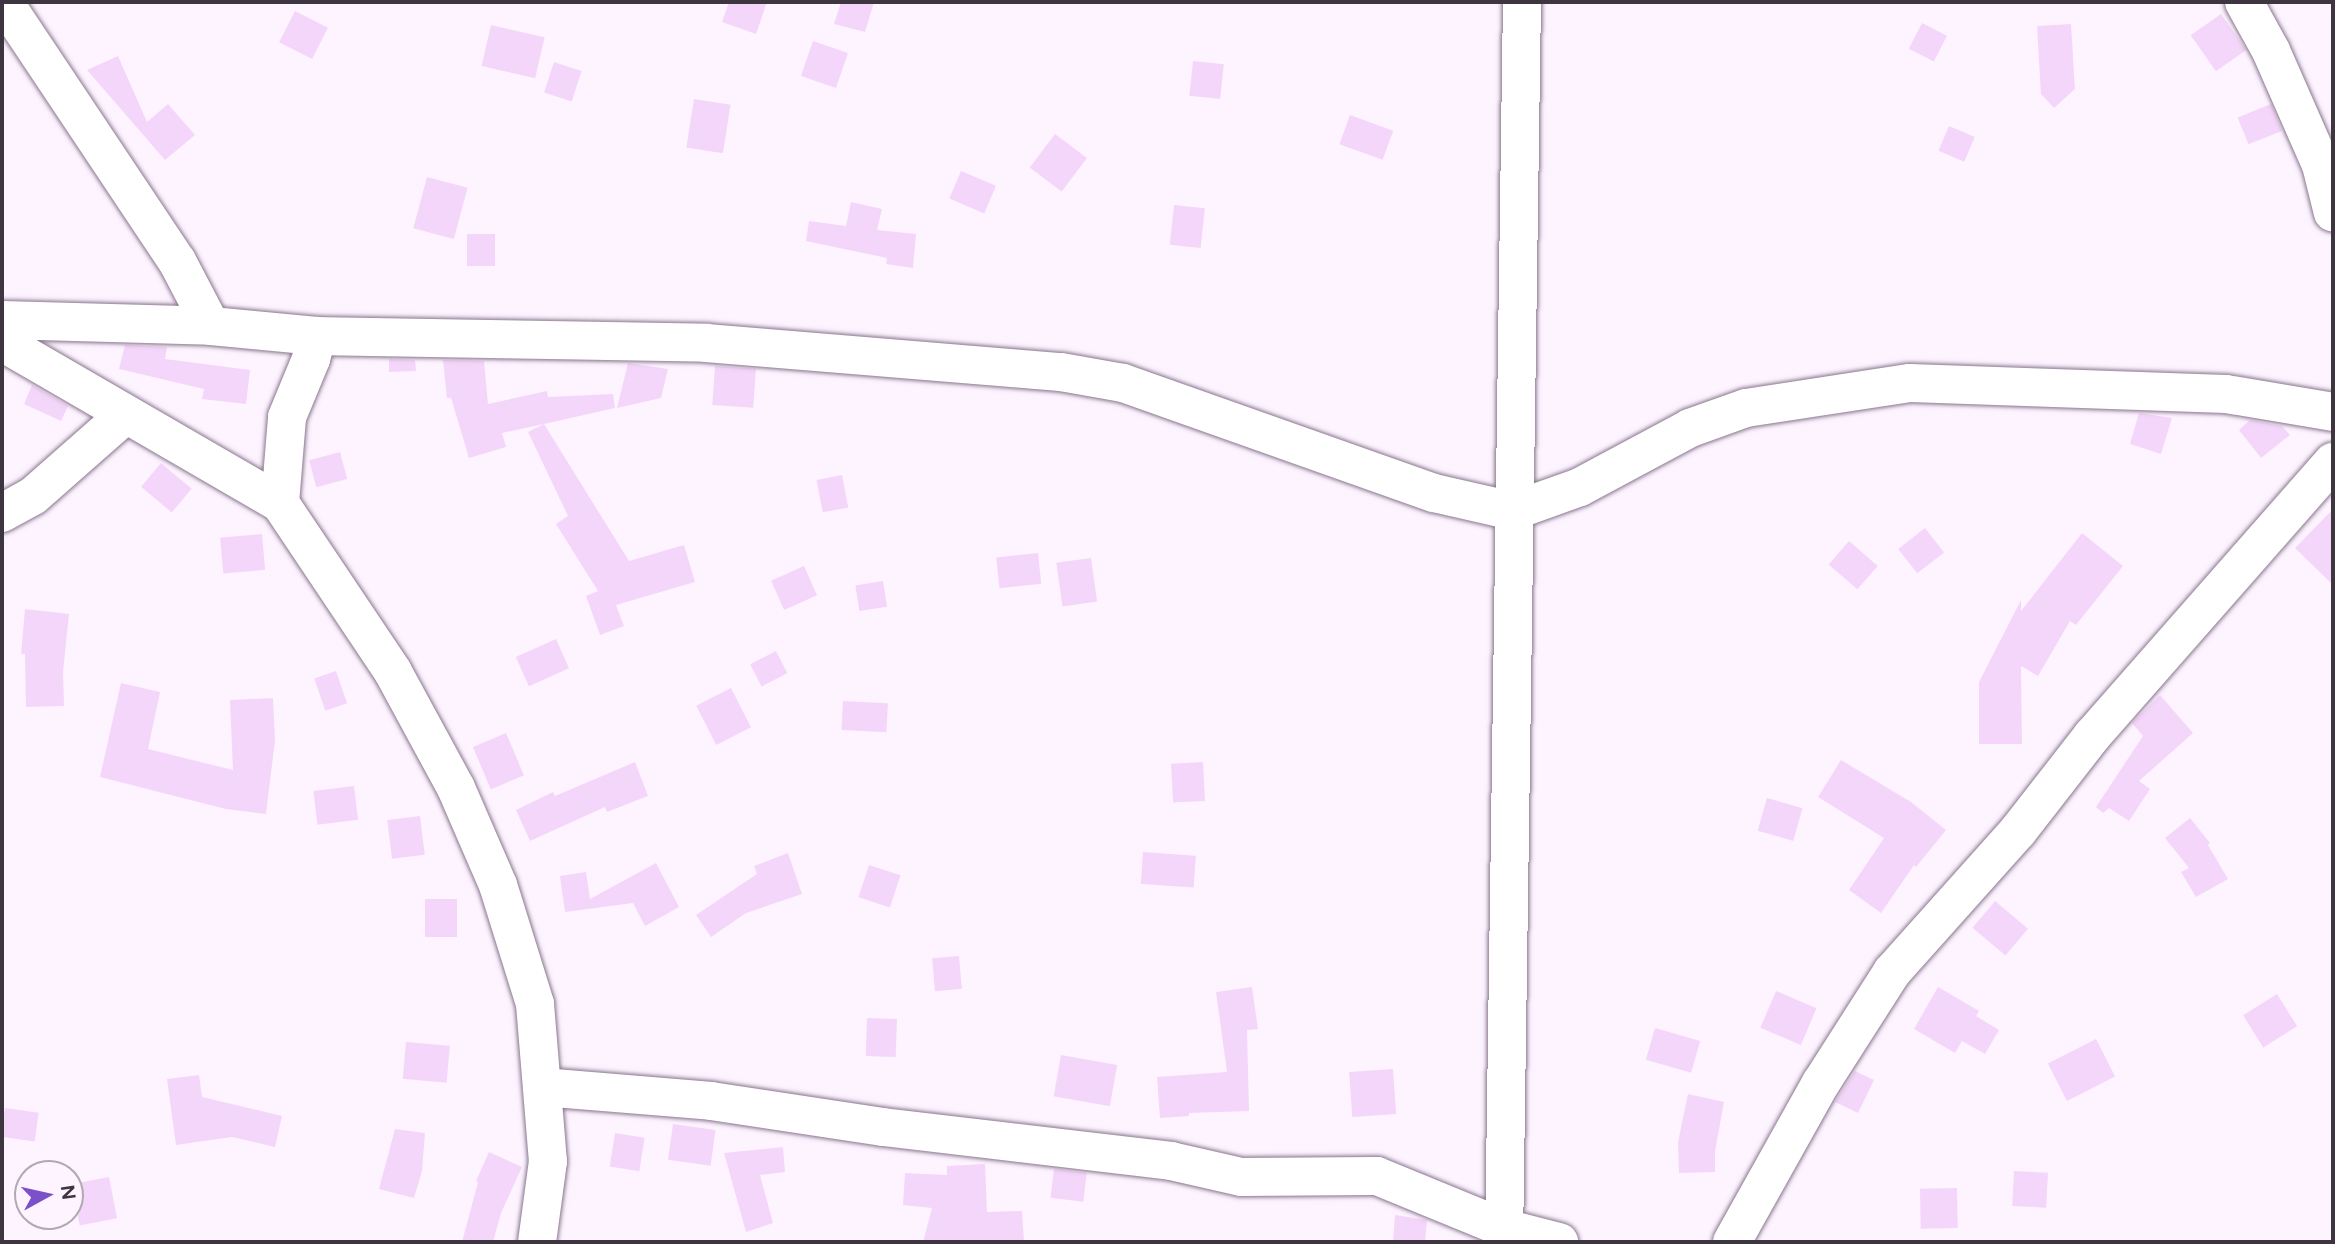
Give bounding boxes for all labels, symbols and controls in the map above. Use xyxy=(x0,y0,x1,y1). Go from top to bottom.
north arrow xyxy=(14,1160,84,1230)
text: N xyxy=(56,1183,81,1201)

